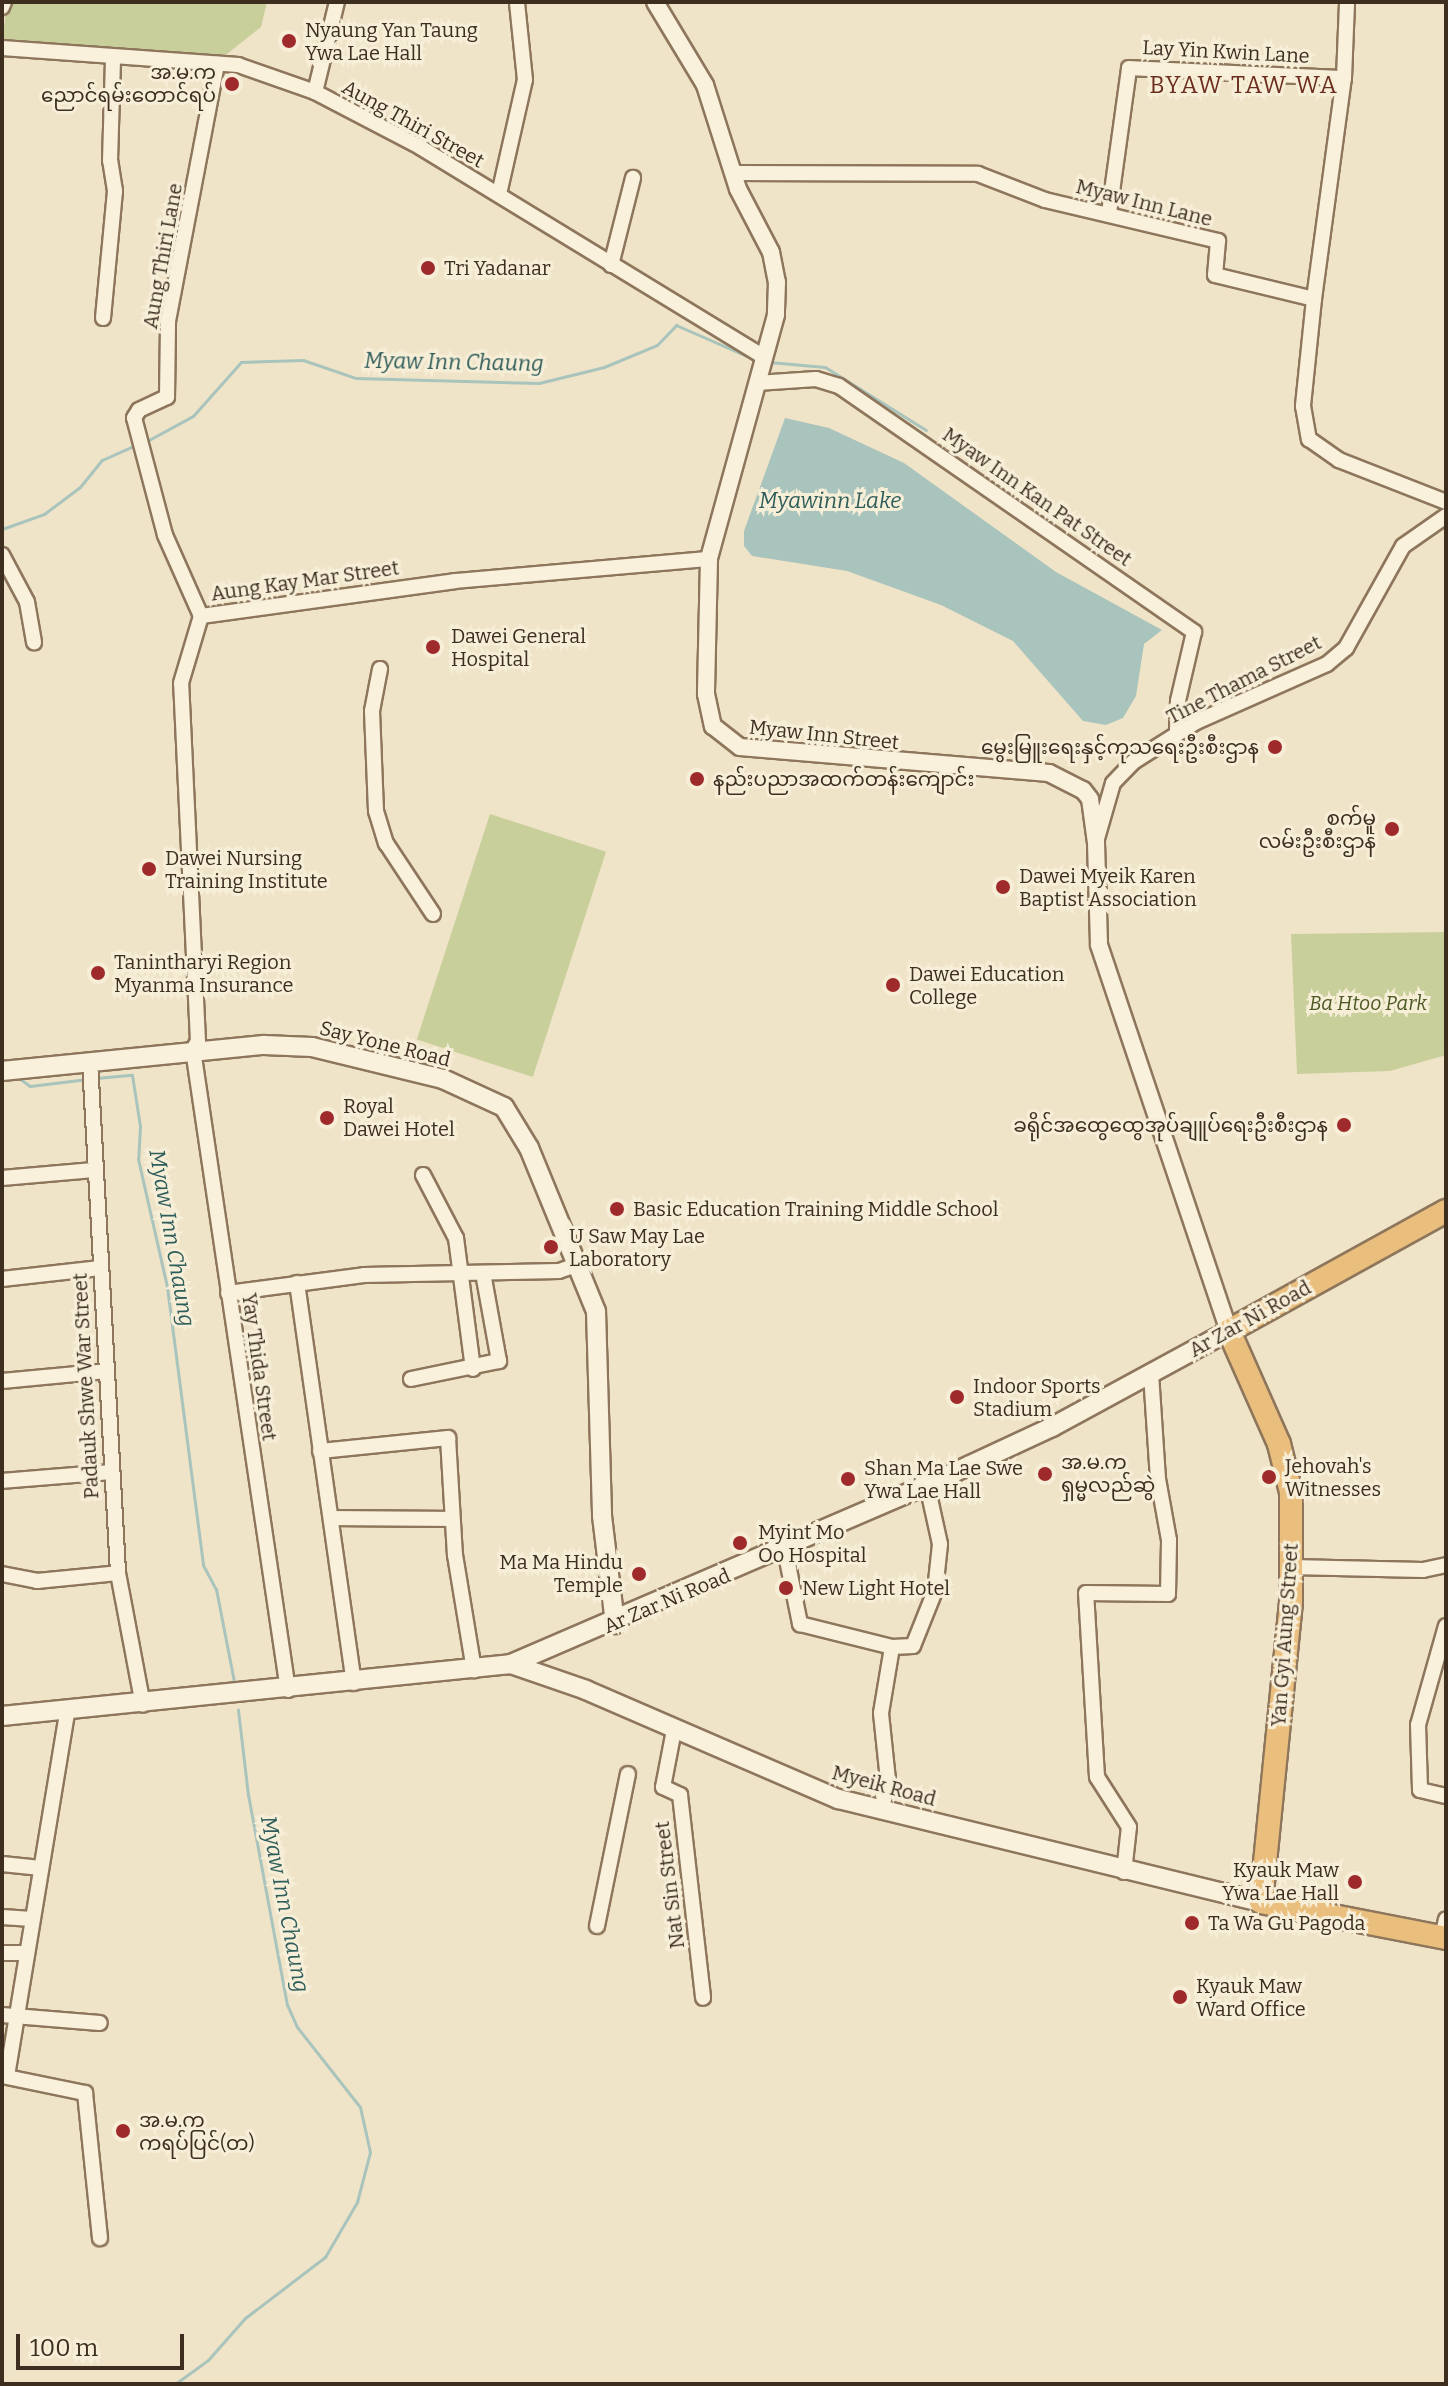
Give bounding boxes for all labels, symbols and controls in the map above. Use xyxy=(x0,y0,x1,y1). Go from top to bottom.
place label: Nyaung Yan Taung Ywa Lae Hall xyxy=(305,18,478,65)
marker: Nyaung Yan Taung Ywa Lae Hall xyxy=(280,32,298,50)
street label: Lay Yin Kwin Lane xyxy=(1142,36,1310,68)
place label: အ.မ.က ညောင်ရမ်းတောင်ရပ် xyxy=(41,60,216,107)
district label: BYAW TAW WA xyxy=(1149,72,1339,100)
marker: အ.မ.က ညောင်ရမ်းတောင်ရပ် xyxy=(223,75,241,93)
street label: Aung Thiri Street xyxy=(338,75,488,173)
street label: Myaw Inn Lane xyxy=(1073,174,1215,232)
street label: Aung Thiri Lane xyxy=(138,181,188,331)
place label: Tri Yadanar xyxy=(444,256,551,280)
marker: Tri Yadanar xyxy=(419,259,437,277)
water label: Myaw Inn Chaung xyxy=(364,347,544,377)
street label: Myaw Inn Kan Pat Street xyxy=(938,423,1136,571)
water label: Myawinn Lake xyxy=(759,488,901,514)
street label: Aung Kay Mar Street xyxy=(209,556,401,606)
place label: Dawei General Hospital xyxy=(451,624,586,671)
street label: Tine Thama Street xyxy=(1163,631,1325,729)
marker: Dawei General Hospital xyxy=(422,636,444,658)
street label: Myaw Inn Street xyxy=(748,715,900,755)
place label: မွေးမြူးရေးနှင့်ကုသရေးဦးစီးဌာန xyxy=(981,735,1259,759)
marker: မွေးမြူးရေးနှင့်ကုသရေးဦးစီးဌာန xyxy=(1266,738,1284,756)
place label: နည်းပညာအထက်တန်းကျောင်း xyxy=(713,767,974,791)
marker: နည်းပညာအထက်တန်းကျောင်း xyxy=(688,770,706,788)
place label: စက်မူ လမ်းဦးစီးဌာန xyxy=(1259,806,1376,853)
marker: စက်မူ လမ်းဦးစီးဌာန xyxy=(1383,820,1401,838)
place label: Dawei Nursing Training Institute xyxy=(165,846,328,893)
marker: Dawei Nursing Training Institute xyxy=(140,860,158,878)
place label: Dawei Myeik Karen Baptist Association xyxy=(1019,864,1197,911)
marker: Dawei Myeik Karen Baptist Association xyxy=(994,878,1012,896)
place label: Tanintharyi Region Myanma Insurance xyxy=(114,950,293,997)
place label: Dawei Education College xyxy=(909,962,1064,1009)
marker: Tanintharyi Region Myanma Insurance xyxy=(89,964,107,982)
marker: Dawei Education College xyxy=(884,976,902,994)
park label: Ba Htoo Park xyxy=(1309,991,1427,1015)
street label: Say Yone Road xyxy=(317,1016,453,1072)
place label: Royal Dawei Hotel xyxy=(343,1094,455,1141)
marker: Royal Dawei Hotel xyxy=(318,1109,336,1127)
place label: ခရိုင်အထွေထွေအုပ်ချူပ်ရေးဦးစီးဌာန xyxy=(1013,1113,1328,1137)
marker: ခရိုင်အထွေထွေအုပ်ချူပ်ရေးဦးစီးဌာန xyxy=(1335,1116,1353,1134)
water label: Myaw Inn Chaung xyxy=(143,1147,201,1329)
place label: Basic Education Training Middle School xyxy=(633,1197,999,1221)
marker: Basic Education Training Middle School xyxy=(608,1200,626,1218)
place label: U Saw May Lae Laboratory xyxy=(569,1224,705,1271)
marker: U Saw May Lae Laboratory xyxy=(540,1236,562,1258)
street label: Padauk Shwe War Street xyxy=(68,1272,104,1500)
street label: Ar Zar Ni Road xyxy=(1185,1276,1315,1362)
street label: Yay Thida Street xyxy=(237,1292,281,1442)
place label: Indoor Sports Stadium xyxy=(973,1374,1101,1421)
marker: Indoor Sports Stadium xyxy=(948,1388,966,1406)
place label: အ.မ.က ရှမ္မလည်ဆွဲ xyxy=(1061,1450,1155,1497)
place label: Jehovah's Witnesses xyxy=(1285,1454,1381,1501)
place label: Shan Ma Lae Swe Ywa Lae Hall xyxy=(864,1456,1023,1503)
marker: အ.မ.က ရှမ္မလည်ဆွဲ xyxy=(1036,1465,1054,1483)
marker: Jehovah's Witnesses xyxy=(1260,1468,1278,1486)
marker: Shan Ma Lae Swe Ywa Lae Hall xyxy=(839,1470,857,1488)
place label: Myint Mo Oo Hospital xyxy=(758,1520,867,1567)
marker: Myint Mo Oo Hospital xyxy=(729,1532,751,1554)
street label: Yan Gyi Aung Street xyxy=(1267,1543,1303,1727)
place label: Ma Ma Hindu Temple xyxy=(499,1550,623,1597)
street label: Ar Zar Ni Road xyxy=(600,1563,734,1639)
marker: Ma Ma Hindu Temple xyxy=(630,1565,648,1583)
place label: New Light Hotel xyxy=(802,1576,950,1600)
marker: New Light Hotel xyxy=(777,1579,795,1597)
street label: Myeik Road xyxy=(829,1761,939,1811)
water label: Myaw Inn Chaung xyxy=(255,1813,315,1995)
street label: Nat Sin Street xyxy=(650,1820,690,1950)
place label: Kyauk Maw Ywa Lae Hall xyxy=(1222,1858,1339,1905)
marker: Kyauk Maw Ywa Lae Hall xyxy=(1346,1873,1364,1891)
place label: Ta Wa Gu Pagoda xyxy=(1208,1911,1365,1935)
marker: Ta Wa Gu Pagoda xyxy=(1183,1914,1201,1932)
place label: Kyauk Maw Ward Office xyxy=(1196,1974,1306,2021)
marker: Kyauk Maw Ward Office xyxy=(1171,1988,1189,2006)
place label: အ.မ.က ကရပ်ပြင်(တ) xyxy=(139,2108,255,2155)
marker: အ.မ.က ကရပ်ပြင်(တ) xyxy=(114,2122,132,2140)
scale bar xyxy=(20,2318,188,2368)
text: 100 m xyxy=(30,2334,98,2362)

